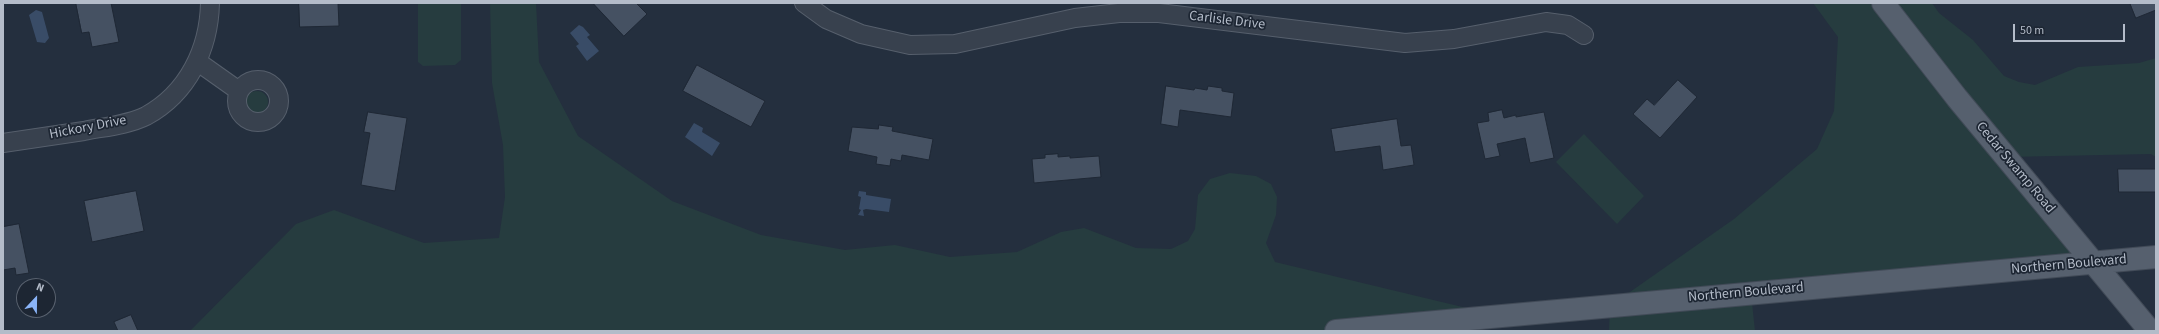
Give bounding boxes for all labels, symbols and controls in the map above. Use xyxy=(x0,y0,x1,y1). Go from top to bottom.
street label: Carlisle Drive xyxy=(1188,8,1266,34)
scale bar xyxy=(2015,16,2127,42)
text: 50 m xyxy=(2020,22,2044,39)
street label: Hickory Drive xyxy=(48,112,128,144)
street label: Cedar Swamp Road xyxy=(1972,119,2058,217)
street label: Northern Boulevard xyxy=(2011,252,2127,278)
north arrow xyxy=(16,278,56,318)
text: N xyxy=(34,279,47,296)
street label: Northern Boulevard xyxy=(1688,280,1804,306)

